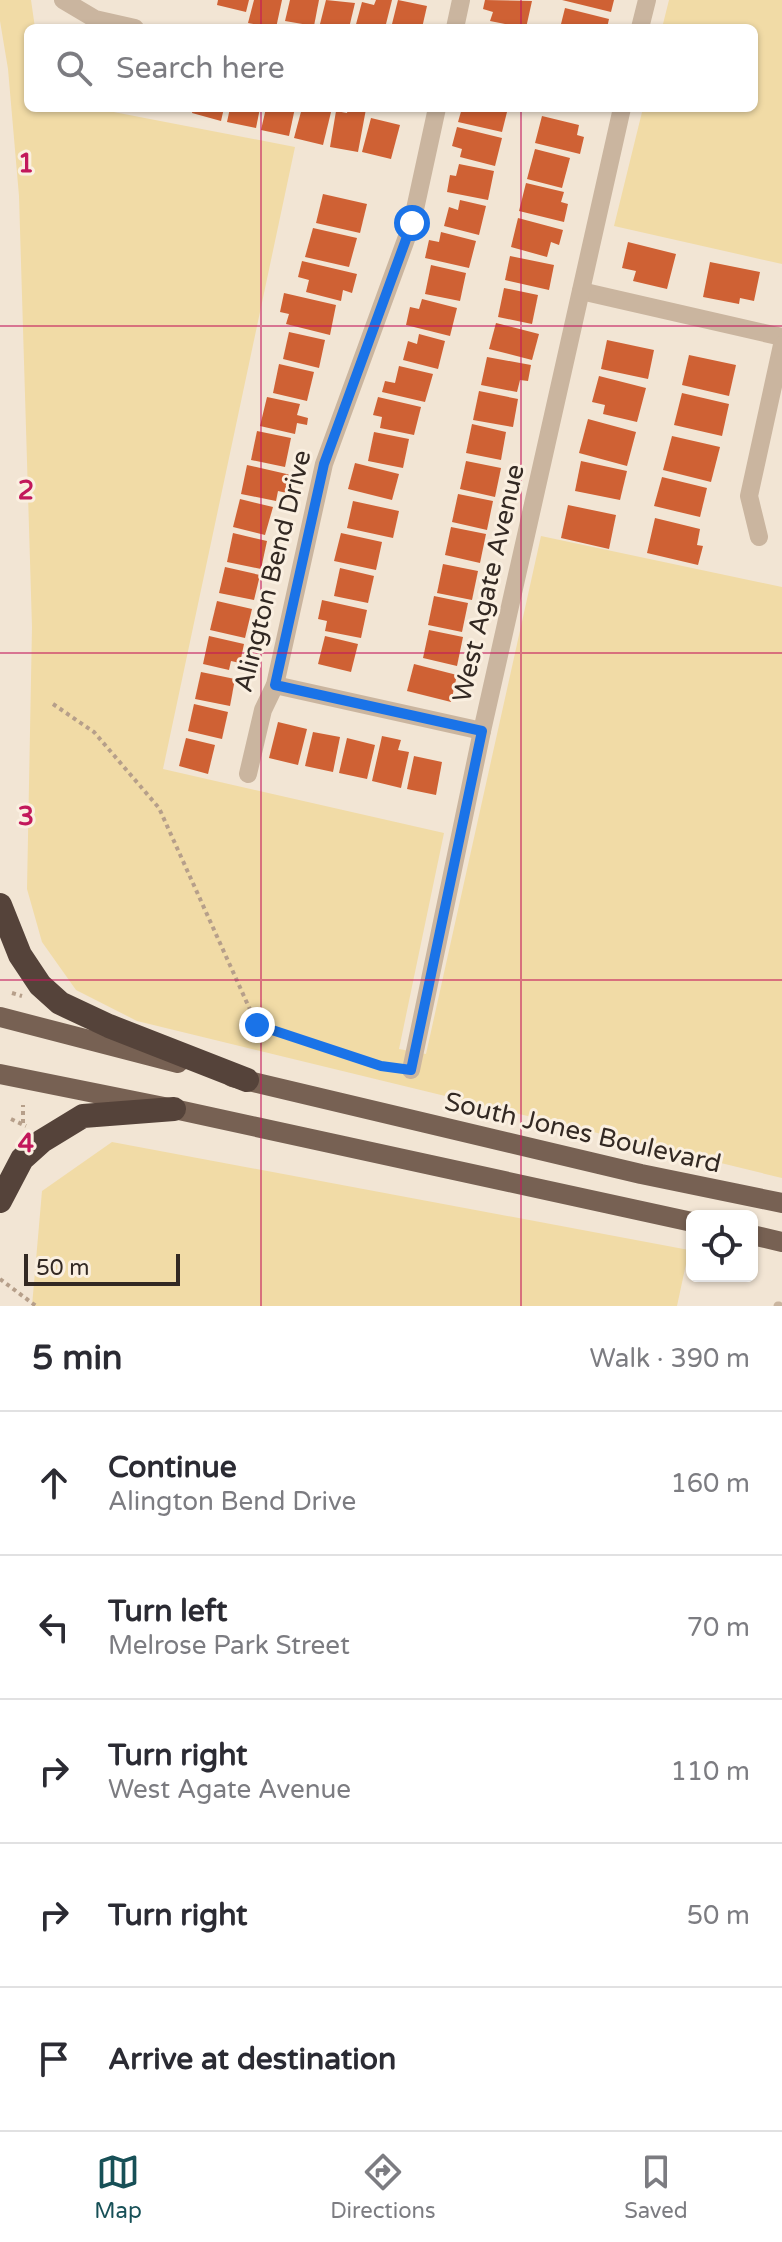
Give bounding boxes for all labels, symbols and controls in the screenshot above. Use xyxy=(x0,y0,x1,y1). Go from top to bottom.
search box xyxy=(24,24,758,112)
icon: search xyxy=(52,46,96,90)
text: Search here xyxy=(116,50,285,87)
text: 1 xyxy=(18,148,34,179)
route start xyxy=(394,205,430,241)
street label: Alington Bend Drive xyxy=(227,447,318,695)
street label: West Agate Avenue xyxy=(446,461,531,705)
text: 2 xyxy=(18,475,34,506)
text: 3 xyxy=(18,801,34,832)
route end xyxy=(239,1007,275,1043)
street label: South Jones Boulevard xyxy=(442,1086,724,1179)
text: 4 xyxy=(18,1128,34,1159)
map controls xyxy=(686,1210,758,1282)
button: locate xyxy=(686,1210,758,1282)
scale bar xyxy=(24,1250,180,1286)
text: 50 m xyxy=(36,1255,90,1281)
text: 5 min xyxy=(32,1338,123,1379)
text: Walk · 390 m xyxy=(590,1343,750,1374)
text: Continue xyxy=(108,1449,237,1486)
icon: ahead xyxy=(32,1461,76,1505)
text: 160 m xyxy=(670,1468,750,1499)
text: Alington Bend Drive xyxy=(108,1486,356,1517)
text: Turn left xyxy=(108,1593,227,1630)
icon: left xyxy=(32,1605,76,1649)
text: 70 m xyxy=(687,1612,750,1643)
text: Melrose Park Street xyxy=(108,1630,350,1661)
text: Turn right xyxy=(108,1737,248,1774)
icon: right xyxy=(32,1749,76,1793)
text: 110 m xyxy=(670,1756,750,1787)
text: West Agate Avenue xyxy=(108,1774,351,1805)
icon: right xyxy=(32,1893,76,1937)
text: Turn right xyxy=(108,1897,248,1934)
text: 50 m xyxy=(687,1900,750,1931)
icon: arrive xyxy=(32,2037,76,2081)
text: Arrive at destination xyxy=(108,2041,396,2078)
tab: Map xyxy=(94,2150,142,2224)
tab: Directions xyxy=(330,2150,436,2224)
tab: Saved xyxy=(624,2150,688,2224)

